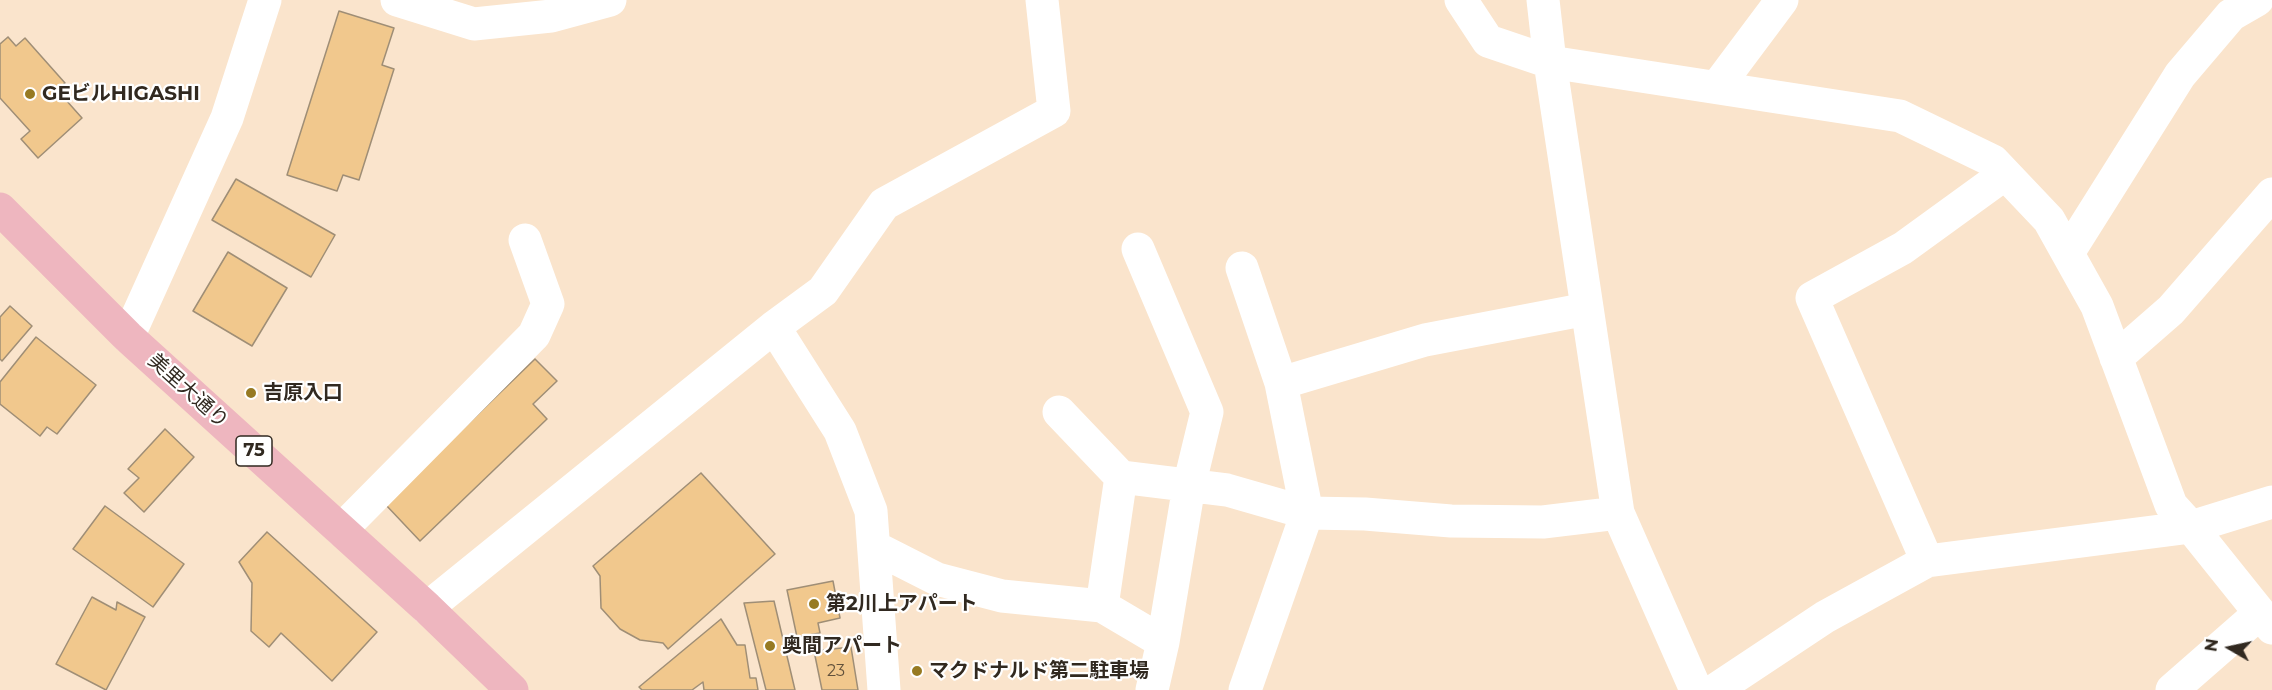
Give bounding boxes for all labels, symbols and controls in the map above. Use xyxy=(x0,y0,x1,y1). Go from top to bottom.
place label: GEビルHIGASHI xyxy=(42,82,200,106)
marker: GEビルHIGASHI xyxy=(23,87,37,101)
street label: 美里大通り xyxy=(143,349,233,433)
place label: 吉原入口 xyxy=(263,381,343,405)
marker: 吉原入口 xyxy=(244,386,258,400)
road number: 75 xyxy=(236,436,272,466)
place label: 第2川上アパート xyxy=(826,592,978,616)
marker: 第2川上アパート xyxy=(807,597,821,611)
north arrow xyxy=(2200,618,2260,678)
place label: 奥間アパート xyxy=(782,634,902,658)
text: N xyxy=(2201,637,2222,653)
marker: 奥間アパート xyxy=(763,639,777,653)
place label: マクドナルド第二駐車場 xyxy=(929,659,1149,683)
house number: 23 xyxy=(827,661,845,681)
marker: マクドナルド第二駐車場 xyxy=(910,664,924,678)

